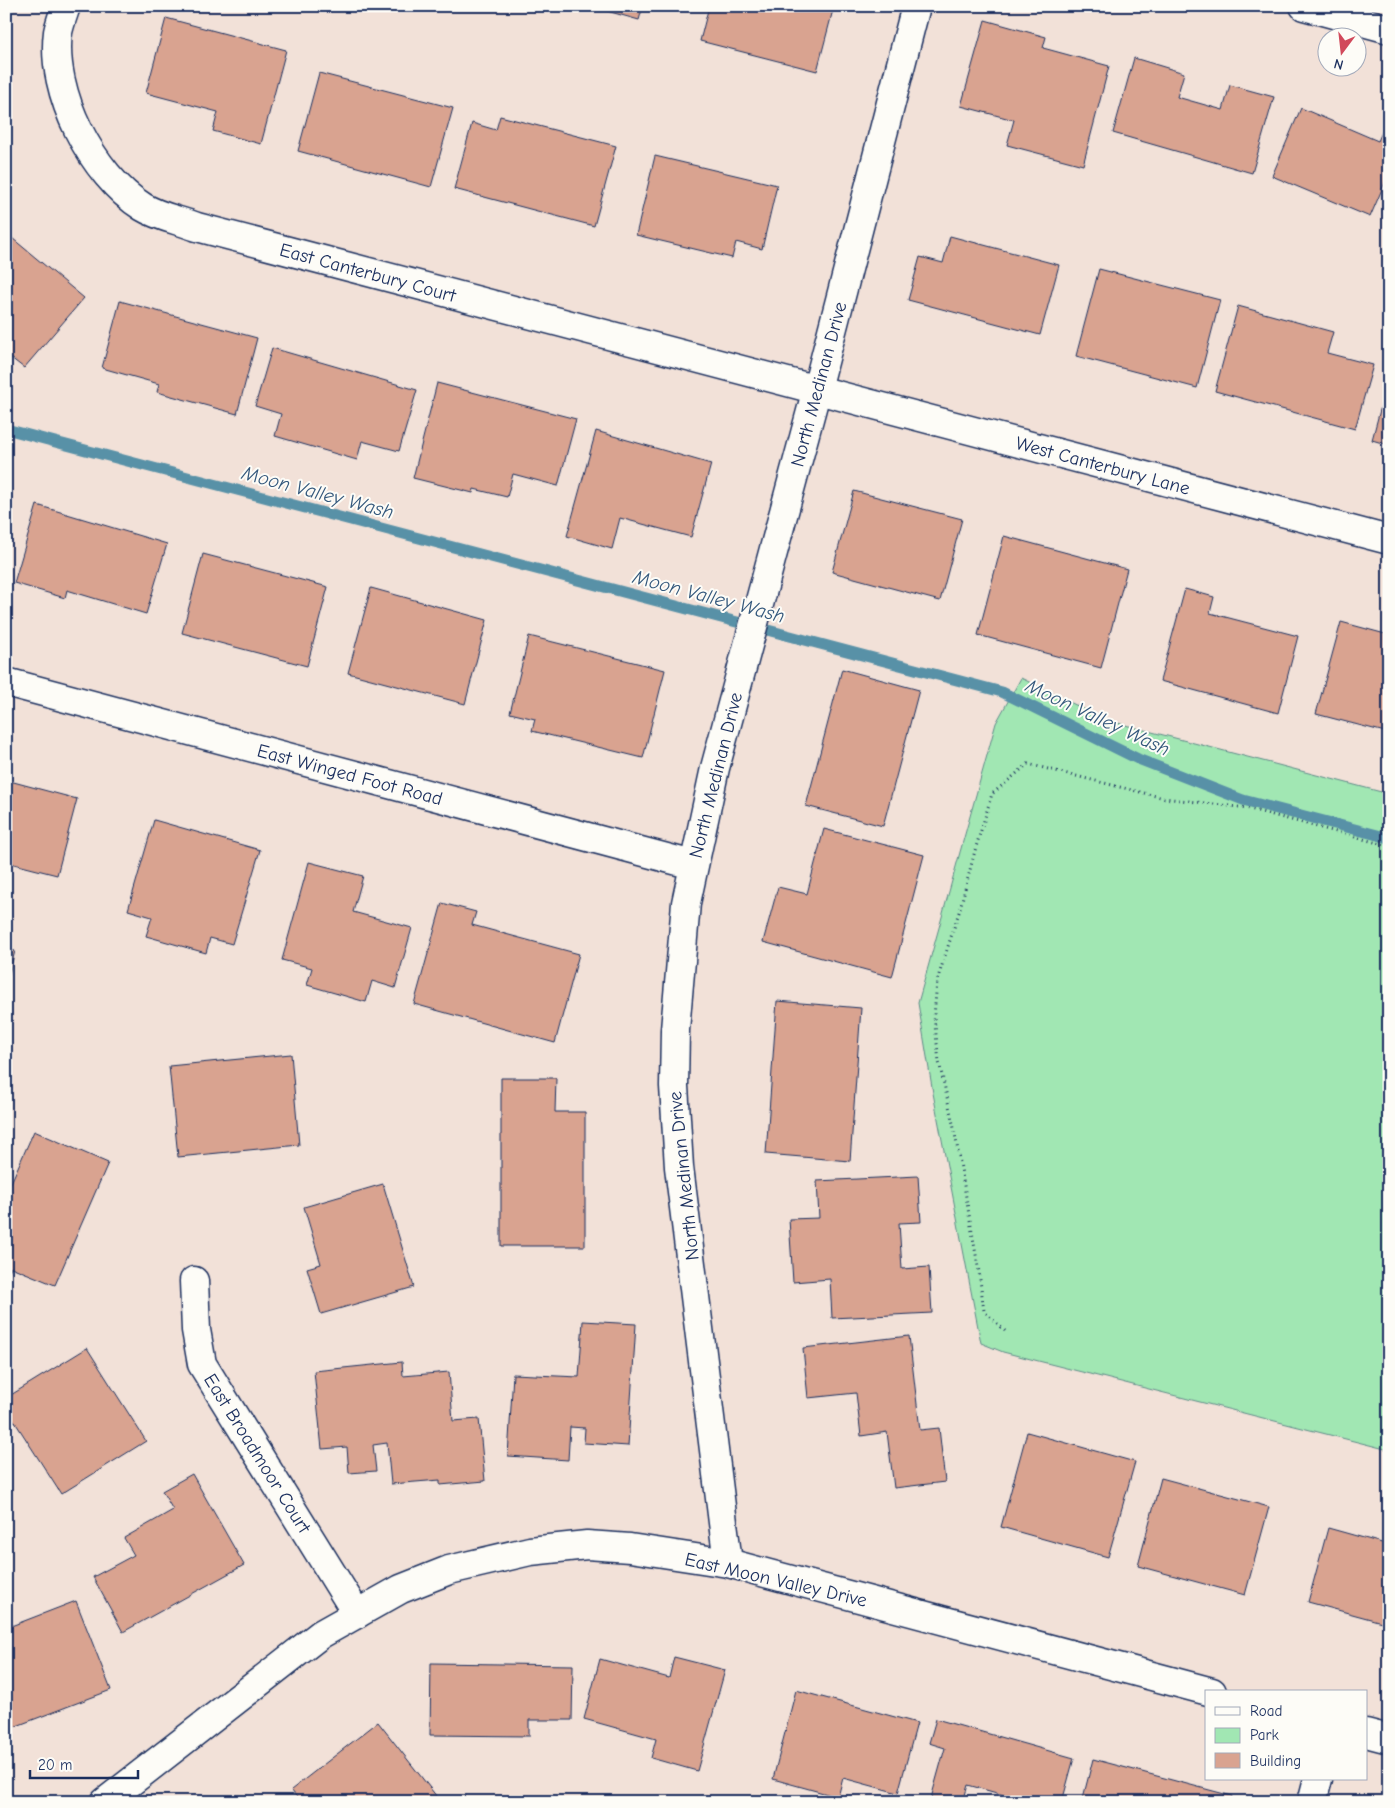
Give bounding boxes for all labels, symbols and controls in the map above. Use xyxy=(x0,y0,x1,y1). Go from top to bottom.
north arrow xyxy=(1318,28,1368,78)
text: N xyxy=(1332,55,1345,73)
street label: East Canterbury Court xyxy=(277,239,459,307)
street label: North Medinan Drive xyxy=(786,299,852,469)
street label: West Canterbury Lane xyxy=(1013,432,1192,500)
water label: Moon Valley Wash xyxy=(238,461,396,524)
water label: Moon Valley Wash xyxy=(629,565,787,628)
water label: Moon Valley Wash xyxy=(1021,674,1173,761)
street label: North Medinan Drive xyxy=(685,690,747,860)
street label: East Winged Foot Road xyxy=(255,740,445,810)
street label: North Medinan Drive xyxy=(664,1090,704,1262)
street label: East Broadmoor Court xyxy=(199,1370,316,1538)
street label: East Moon Valley Drive xyxy=(683,1548,869,1612)
legend xyxy=(1205,1690,1368,1780)
text: Road xyxy=(1250,1702,1282,1720)
text: Park xyxy=(1250,1726,1279,1744)
scale bar xyxy=(30,1748,138,1780)
text: Building xyxy=(1250,1752,1301,1770)
text: 20 m xyxy=(38,1756,72,1774)

